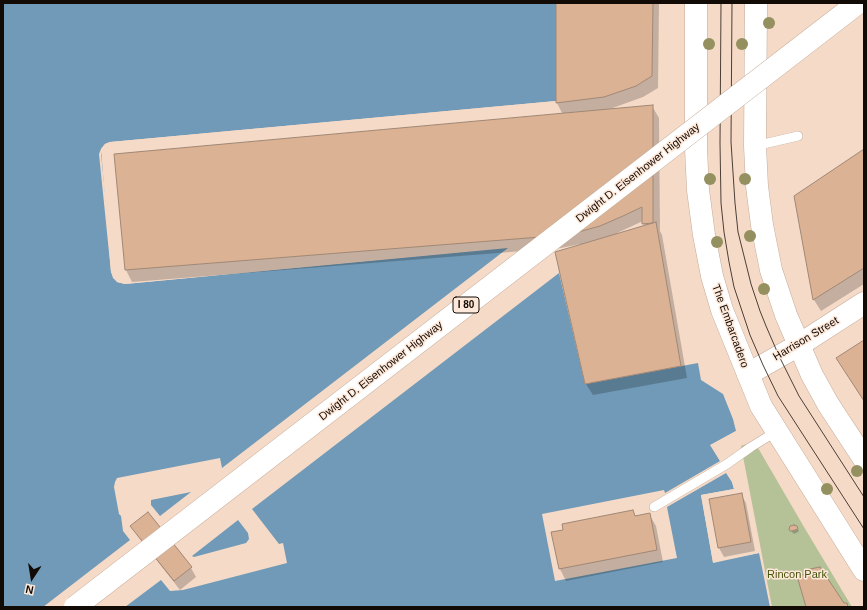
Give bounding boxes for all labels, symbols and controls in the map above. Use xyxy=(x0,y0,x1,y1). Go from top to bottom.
street label: Dwight D. Eisenhower Highway xyxy=(573,121,703,225)
street label: The Embarcadero xyxy=(709,282,751,370)
road number: I 80 xyxy=(453,297,479,313)
street label: Harrison Street xyxy=(771,314,841,364)
street label: Dwight D. Eisenhower Highway xyxy=(316,319,446,423)
north arrow xyxy=(12,558,52,598)
park label: Rincon Park xyxy=(767,568,827,582)
text: N xyxy=(24,583,35,596)

